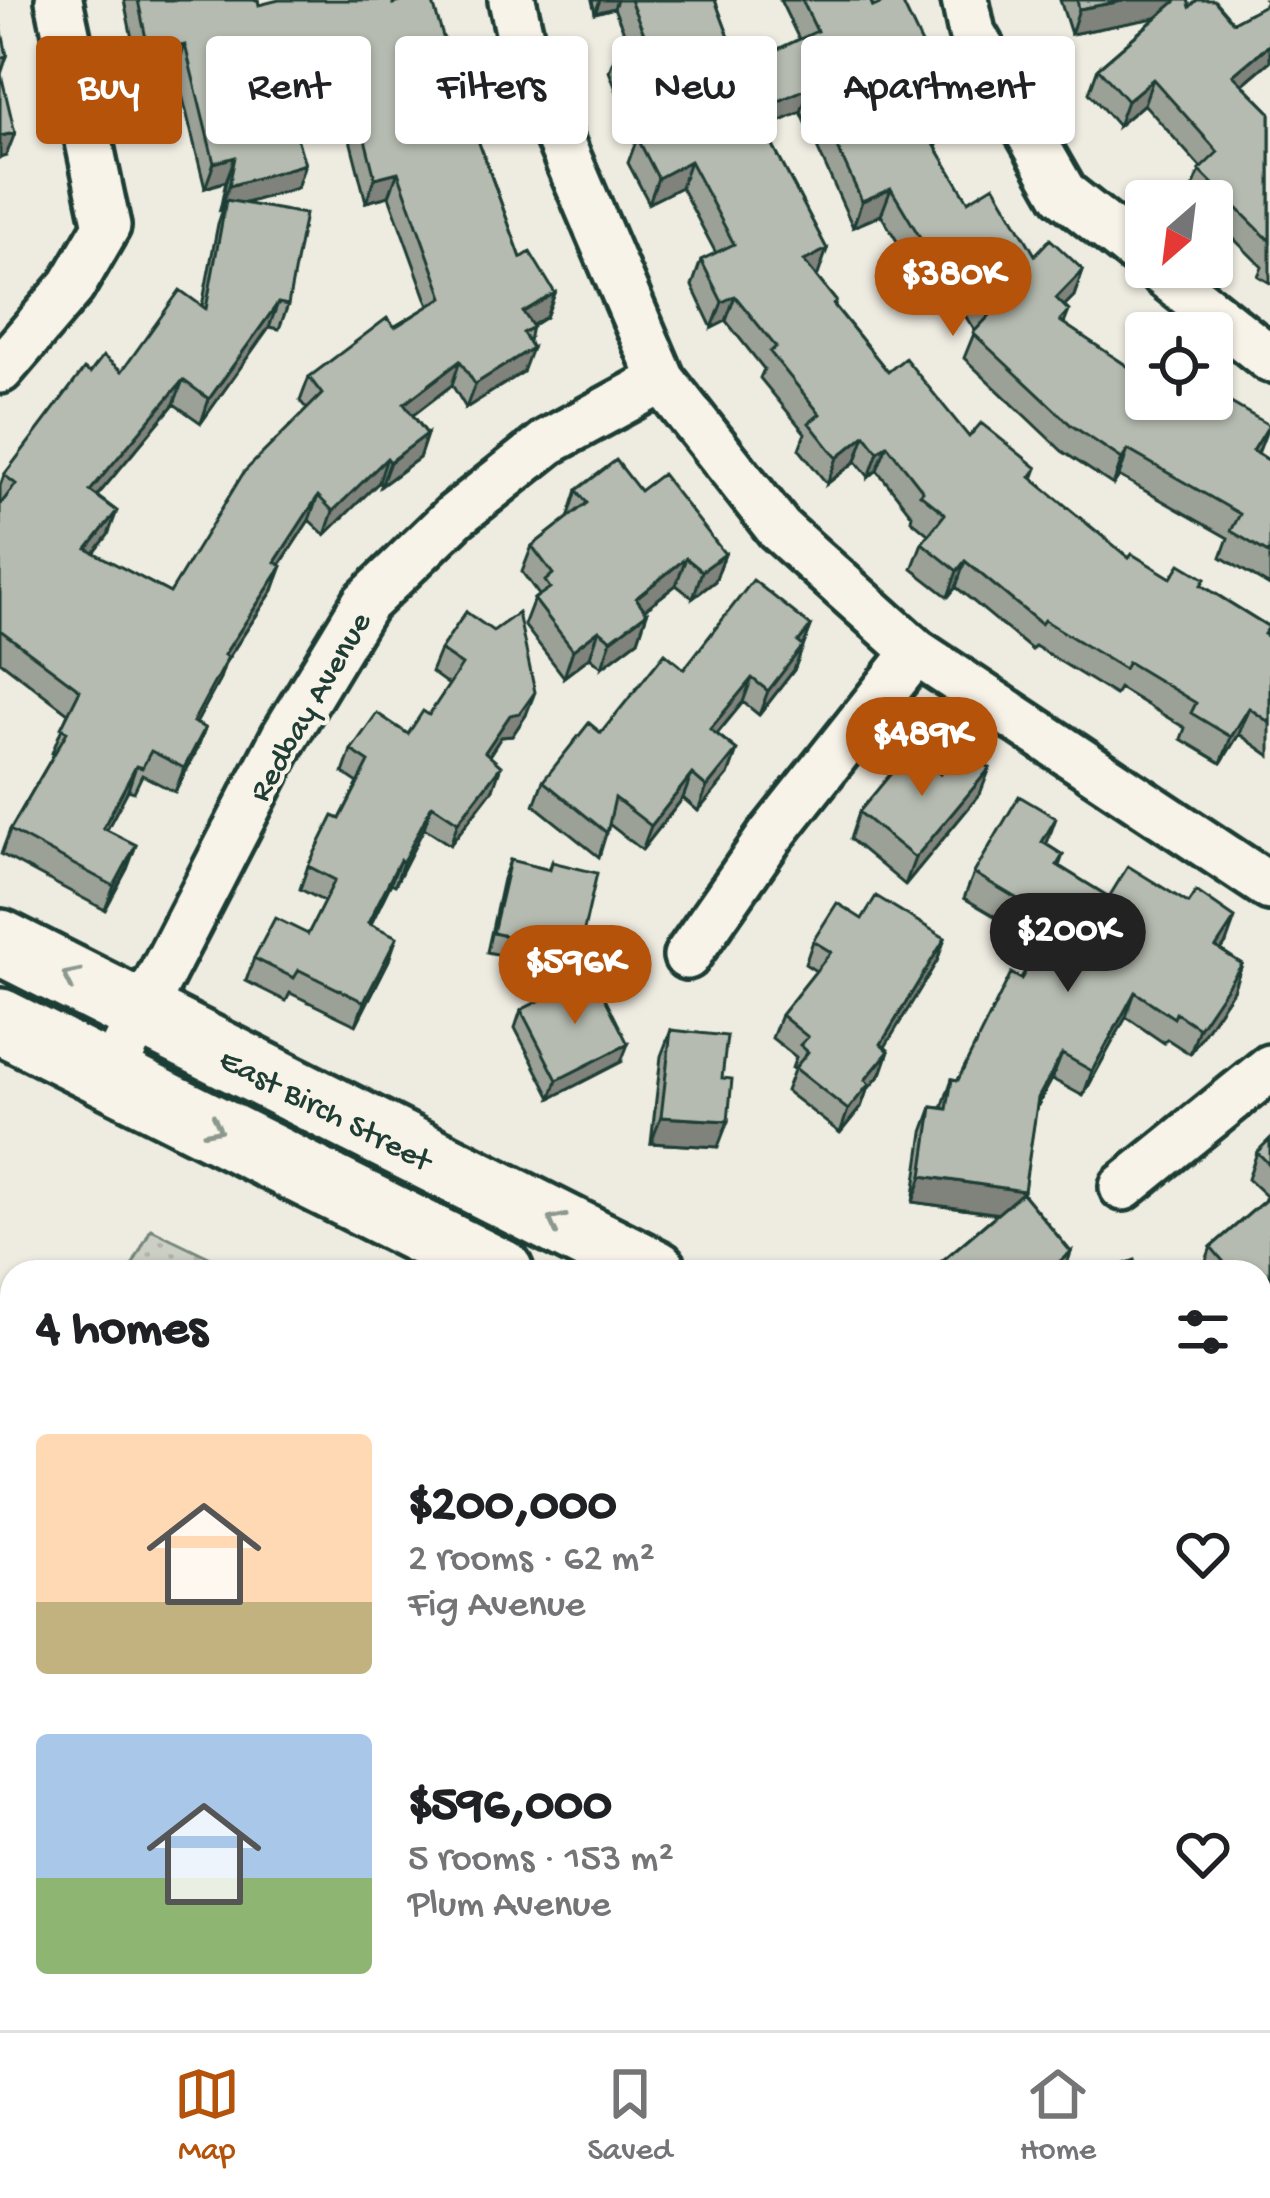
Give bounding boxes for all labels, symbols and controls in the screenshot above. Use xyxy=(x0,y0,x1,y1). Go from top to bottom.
chip: Buy xyxy=(36,36,182,144)
chip: Rent xyxy=(206,36,371,144)
chip: Filters xyxy=(395,36,588,144)
chip: New xyxy=(612,36,777,144)
chip: Apartment xyxy=(801,36,1075,144)
north arrow xyxy=(1125,180,1233,288)
map controls xyxy=(1125,180,1233,420)
pin: $380K xyxy=(869,237,1037,339)
text: $380K xyxy=(902,253,1004,299)
button: locate xyxy=(1125,312,1233,420)
street label: Redbay Avenue xyxy=(243,606,382,810)
pin: $489K xyxy=(838,697,1006,799)
text: $489K xyxy=(873,713,971,759)
pin: $200K xyxy=(984,893,1152,995)
text: $200K xyxy=(1017,909,1119,955)
pin: $596K xyxy=(491,925,659,1027)
text: $596K xyxy=(526,941,624,987)
one-way arrow xyxy=(62,968,83,991)
street label: East Birch Street xyxy=(212,1043,439,1183)
one-way arrow xyxy=(202,1112,224,1135)
one-way arrow xyxy=(547,1213,568,1237)
icon: filters xyxy=(1170,1299,1236,1365)
text: 4 homes xyxy=(36,1302,207,1362)
text: $200,000 xyxy=(408,1478,617,1538)
icon: home xyxy=(132,1482,276,1626)
icon: heart xyxy=(1170,1521,1236,1587)
text: 2 rooms · 62 m² xyxy=(408,1538,655,1584)
text: Fig Avenue xyxy=(408,1584,585,1630)
text: $596,000 xyxy=(408,1778,612,1838)
icon: home xyxy=(132,1782,276,1926)
icon: heart xyxy=(1170,1821,1236,1887)
text: 5 rooms · 153 m² xyxy=(408,1838,674,1884)
text: Plum Avenue xyxy=(408,1884,611,1930)
tab: Map xyxy=(174,2061,240,2171)
tab: Saved xyxy=(588,2061,672,2171)
tab: Home xyxy=(1020,2061,1096,2171)

